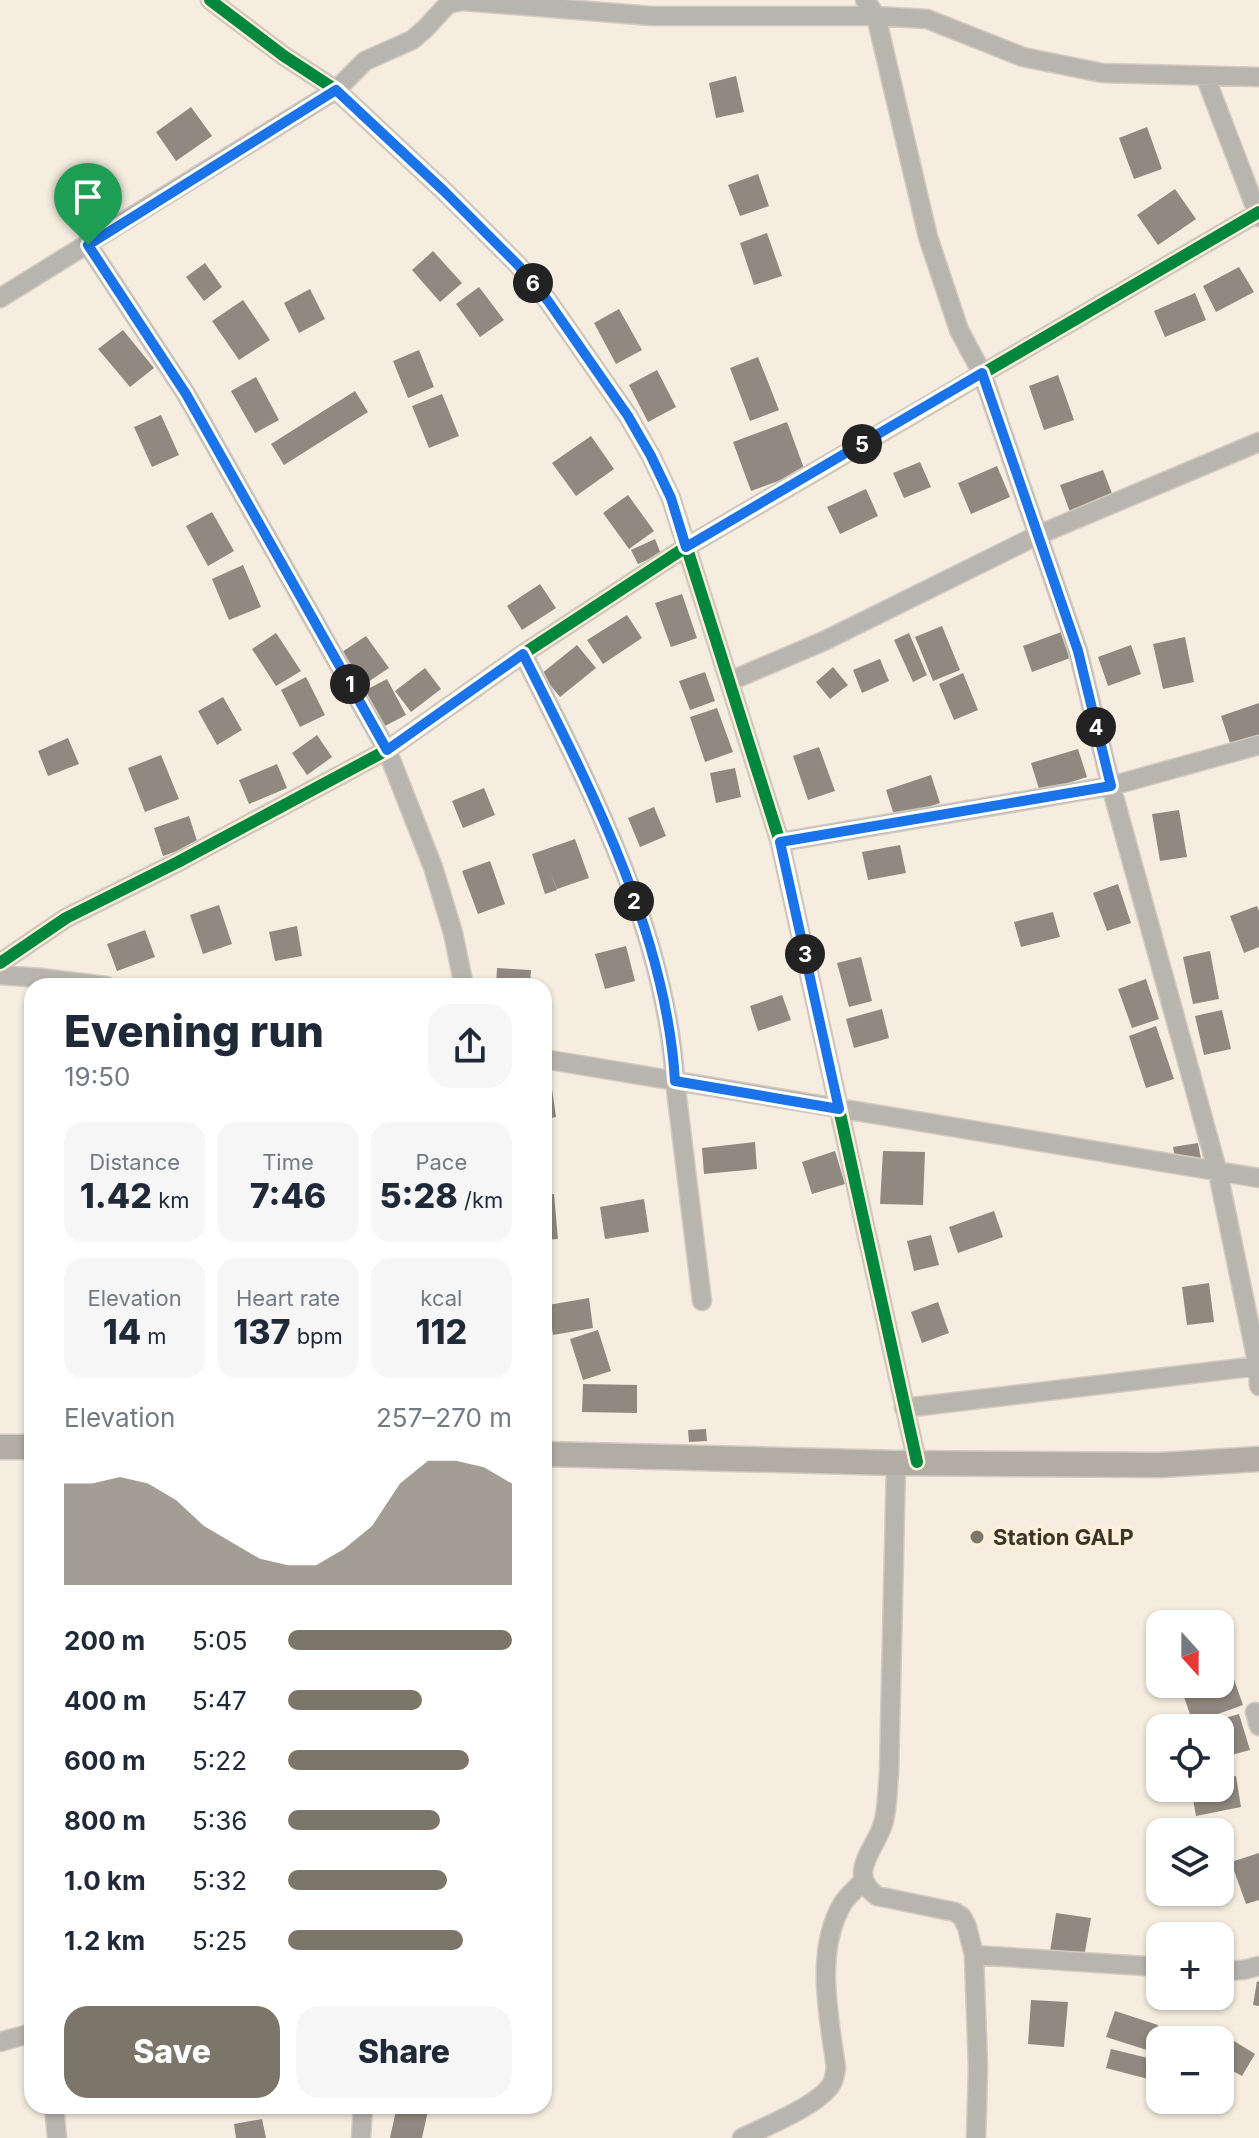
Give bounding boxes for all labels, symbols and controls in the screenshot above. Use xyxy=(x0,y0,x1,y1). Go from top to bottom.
pin xyxy=(54,163,122,245)
icon: arrive xyxy=(66,175,110,219)
pin: 6 xyxy=(513,263,553,303)
text: 6 xyxy=(526,270,540,296)
pin: 5 xyxy=(842,424,882,464)
text: 5 xyxy=(855,431,869,457)
pin: 1 xyxy=(330,664,370,704)
text: 1 xyxy=(345,671,355,697)
pin: 4 xyxy=(1076,707,1116,747)
text: 4 xyxy=(1089,714,1103,740)
pin: 2 xyxy=(614,881,654,921)
text: 2 xyxy=(627,888,641,914)
pin: 3 xyxy=(785,934,825,974)
text: 3 xyxy=(798,941,812,967)
text: Evening run xyxy=(64,1004,324,1058)
button: share xyxy=(428,1004,512,1088)
text: 19:50 xyxy=(64,1061,130,1092)
text: Distance xyxy=(89,1149,180,1175)
text: Time xyxy=(262,1149,314,1175)
text: Pace xyxy=(415,1149,467,1175)
text: 1.42 xyxy=(80,1175,152,1216)
text: 7:46 xyxy=(250,1175,326,1216)
text: 5:28 xyxy=(379,1175,458,1216)
text: km xyxy=(152,1187,189,1213)
text: /km xyxy=(458,1187,503,1213)
text: Elevation xyxy=(88,1285,182,1311)
text: Heart rate xyxy=(236,1285,340,1311)
text: kcal xyxy=(420,1285,462,1311)
text: 14 xyxy=(103,1311,141,1352)
text: 137 xyxy=(233,1311,290,1352)
text: 112 xyxy=(415,1311,467,1352)
text: m xyxy=(141,1323,167,1349)
text: bpm xyxy=(290,1323,343,1349)
text: Elevation xyxy=(64,1402,175,1433)
text: 257–270 m xyxy=(376,1402,512,1433)
place label: Station GALP xyxy=(993,1524,1134,1550)
marker: Station GALP xyxy=(968,1528,986,1546)
north arrow xyxy=(1146,1610,1234,1698)
map controls xyxy=(1146,1610,1234,2114)
text: 200 m xyxy=(64,1625,145,1656)
text: 5:05 xyxy=(192,1625,248,1656)
text: 400 m xyxy=(64,1685,147,1716)
text: 5:47 xyxy=(192,1685,247,1716)
button: locate xyxy=(1146,1714,1234,1802)
text: 600 m xyxy=(64,1745,146,1776)
text: 5:22 xyxy=(192,1745,247,1776)
text: 800 m xyxy=(64,1805,146,1836)
text: 5:36 xyxy=(192,1805,247,1836)
button: layers xyxy=(1146,1818,1234,1906)
text: 1.0 km xyxy=(64,1865,146,1896)
text: 5:32 xyxy=(192,1865,247,1896)
button: + xyxy=(1146,1922,1234,2010)
text: 1.2 km xyxy=(64,1925,145,1956)
text: 5:25 xyxy=(192,1925,247,1956)
button: Save xyxy=(64,2006,280,2098)
button: Share xyxy=(296,2006,512,2098)
button: − xyxy=(1146,2026,1234,2114)

